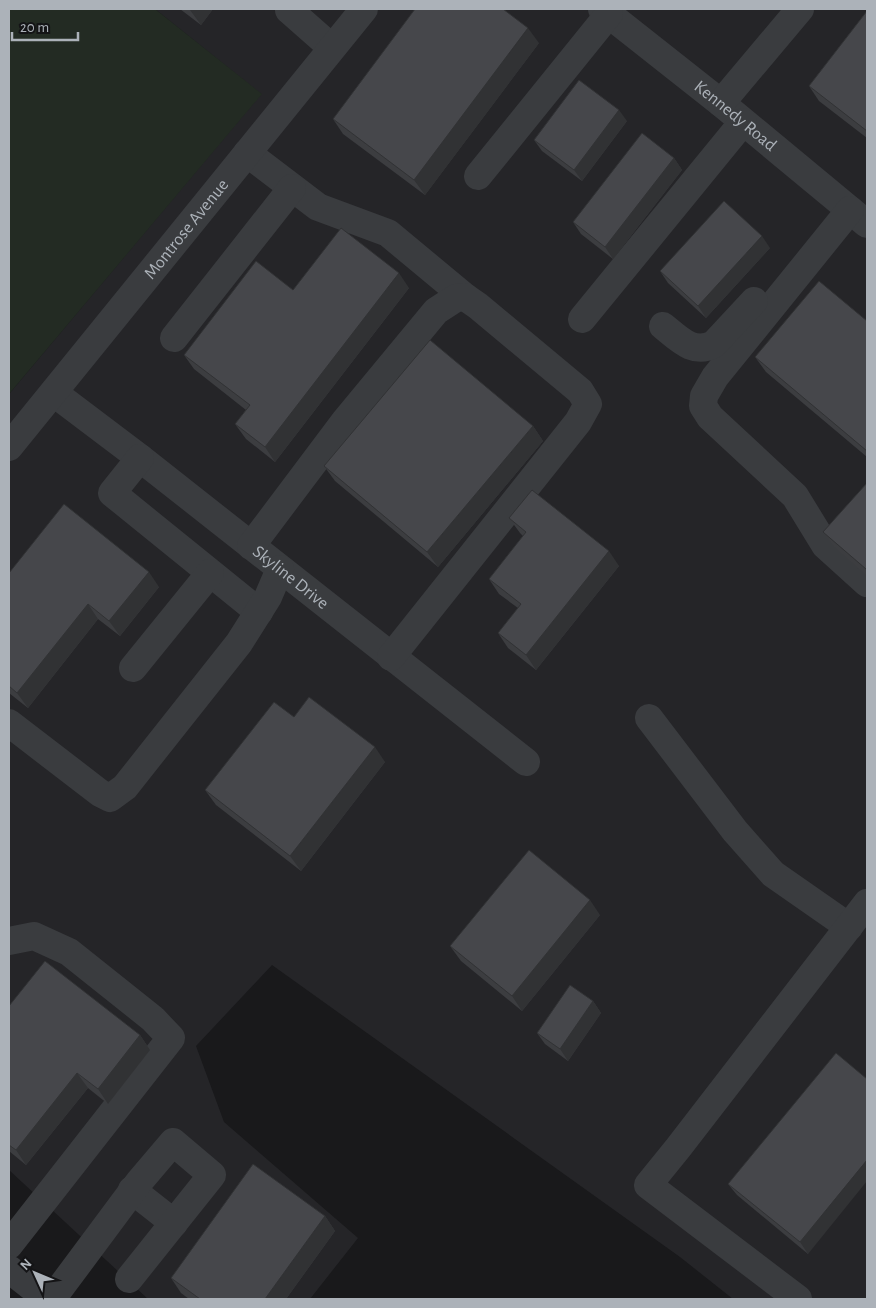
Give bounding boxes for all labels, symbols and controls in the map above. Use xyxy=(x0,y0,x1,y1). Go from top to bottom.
scale bar xyxy=(12,10,79,42)
text: 20 m xyxy=(20,20,49,35)
street label: Kennedy Road xyxy=(691,78,780,155)
street label: Montrose Avenue xyxy=(141,176,232,283)
street label: Skyline Drive xyxy=(249,542,332,613)
north arrow xyxy=(10,1248,60,1298)
text: N xyxy=(18,1256,35,1273)

